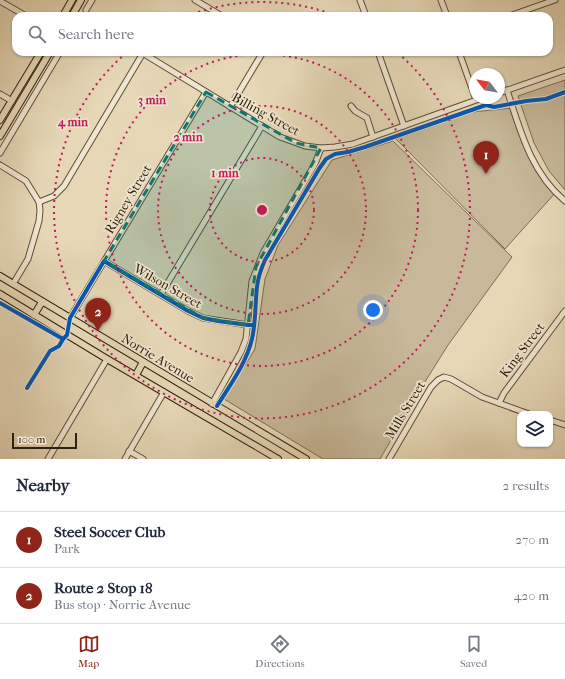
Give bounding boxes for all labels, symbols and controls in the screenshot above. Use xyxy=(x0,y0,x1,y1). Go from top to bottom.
search box xyxy=(12,12,553,56)
icon: search xyxy=(26,23,48,45)
text: Search here xyxy=(58,25,134,43)
north arrow xyxy=(469,68,505,104)
street label: Billing Street xyxy=(230,89,303,139)
text: 3 min xyxy=(138,93,167,108)
text: 4 min xyxy=(57,115,89,130)
text: 2 min xyxy=(173,130,204,144)
pin: 1 xyxy=(473,141,499,174)
street label: Rigney Street xyxy=(101,161,155,236)
text: 1 min xyxy=(211,166,240,180)
centre of rings xyxy=(255,203,269,217)
street label: Wilson Street xyxy=(130,260,205,312)
pin: 2 xyxy=(85,298,111,331)
your location xyxy=(363,300,383,320)
street label: King Street xyxy=(496,319,548,380)
street label: Norrie Avenue xyxy=(119,330,198,386)
street label: Mills Street xyxy=(382,378,428,442)
map controls xyxy=(517,411,553,447)
button: layers xyxy=(517,411,553,447)
scale bar xyxy=(12,431,77,450)
text: 100 m xyxy=(18,433,46,446)
text: Nearby xyxy=(16,475,70,495)
text: 2 results xyxy=(503,478,549,493)
text: Steel Soccer Club xyxy=(54,523,165,541)
text: 1 xyxy=(27,532,31,547)
text: 270 m xyxy=(515,532,549,547)
text: Park xyxy=(54,541,80,556)
text: Route 2 Stop 18 xyxy=(54,579,152,597)
text: 2 xyxy=(26,588,32,603)
text: 420 m xyxy=(514,588,549,603)
text: Bus stop · Norrie Avenue xyxy=(54,597,191,612)
tab: Map xyxy=(78,633,100,670)
tab: Directions xyxy=(255,633,305,670)
tab: Saved xyxy=(460,633,487,670)

